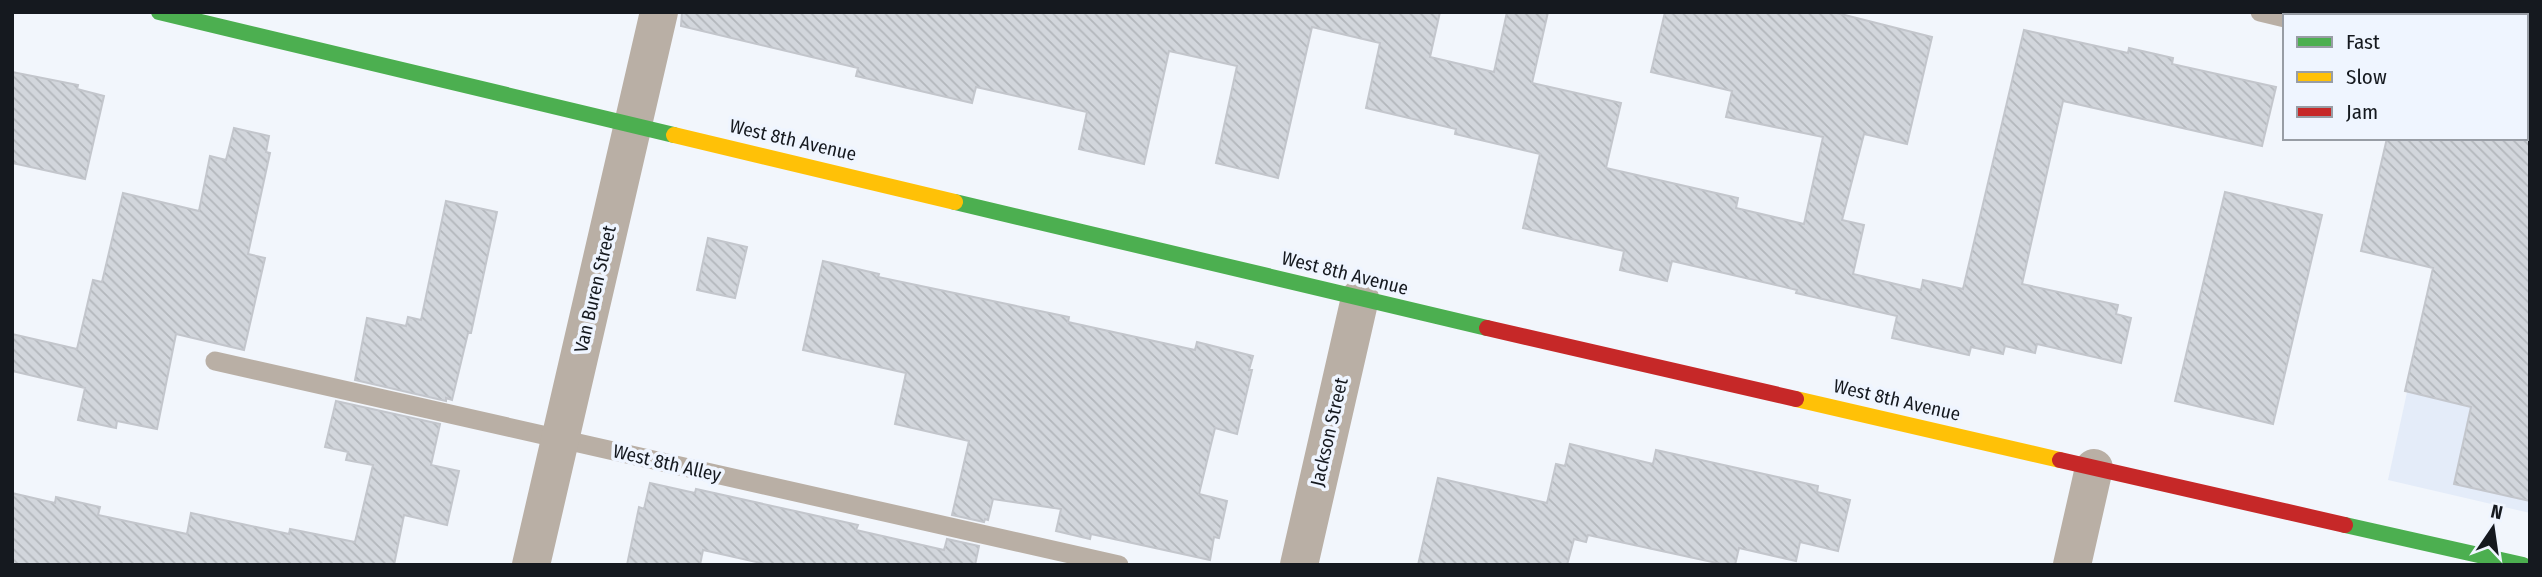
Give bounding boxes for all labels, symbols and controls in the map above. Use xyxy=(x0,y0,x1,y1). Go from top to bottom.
legend xyxy=(2283,14,2528,140)
text: Fast xyxy=(2346,29,2380,55)
text: Slow xyxy=(2346,64,2387,90)
text: Jam xyxy=(2346,99,2378,125)
street label: West 8th Avenue xyxy=(727,114,859,166)
street label: Van Buren Street xyxy=(569,222,621,355)
street label: West 8th Avenue xyxy=(1279,246,1411,300)
street label: West 8th Avenue xyxy=(1831,374,1963,426)
street label: Jackson Street xyxy=(1305,375,1353,489)
street label: West 8th Alley xyxy=(611,439,724,487)
north arrow xyxy=(2458,493,2528,563)
text: N xyxy=(2489,499,2505,524)

